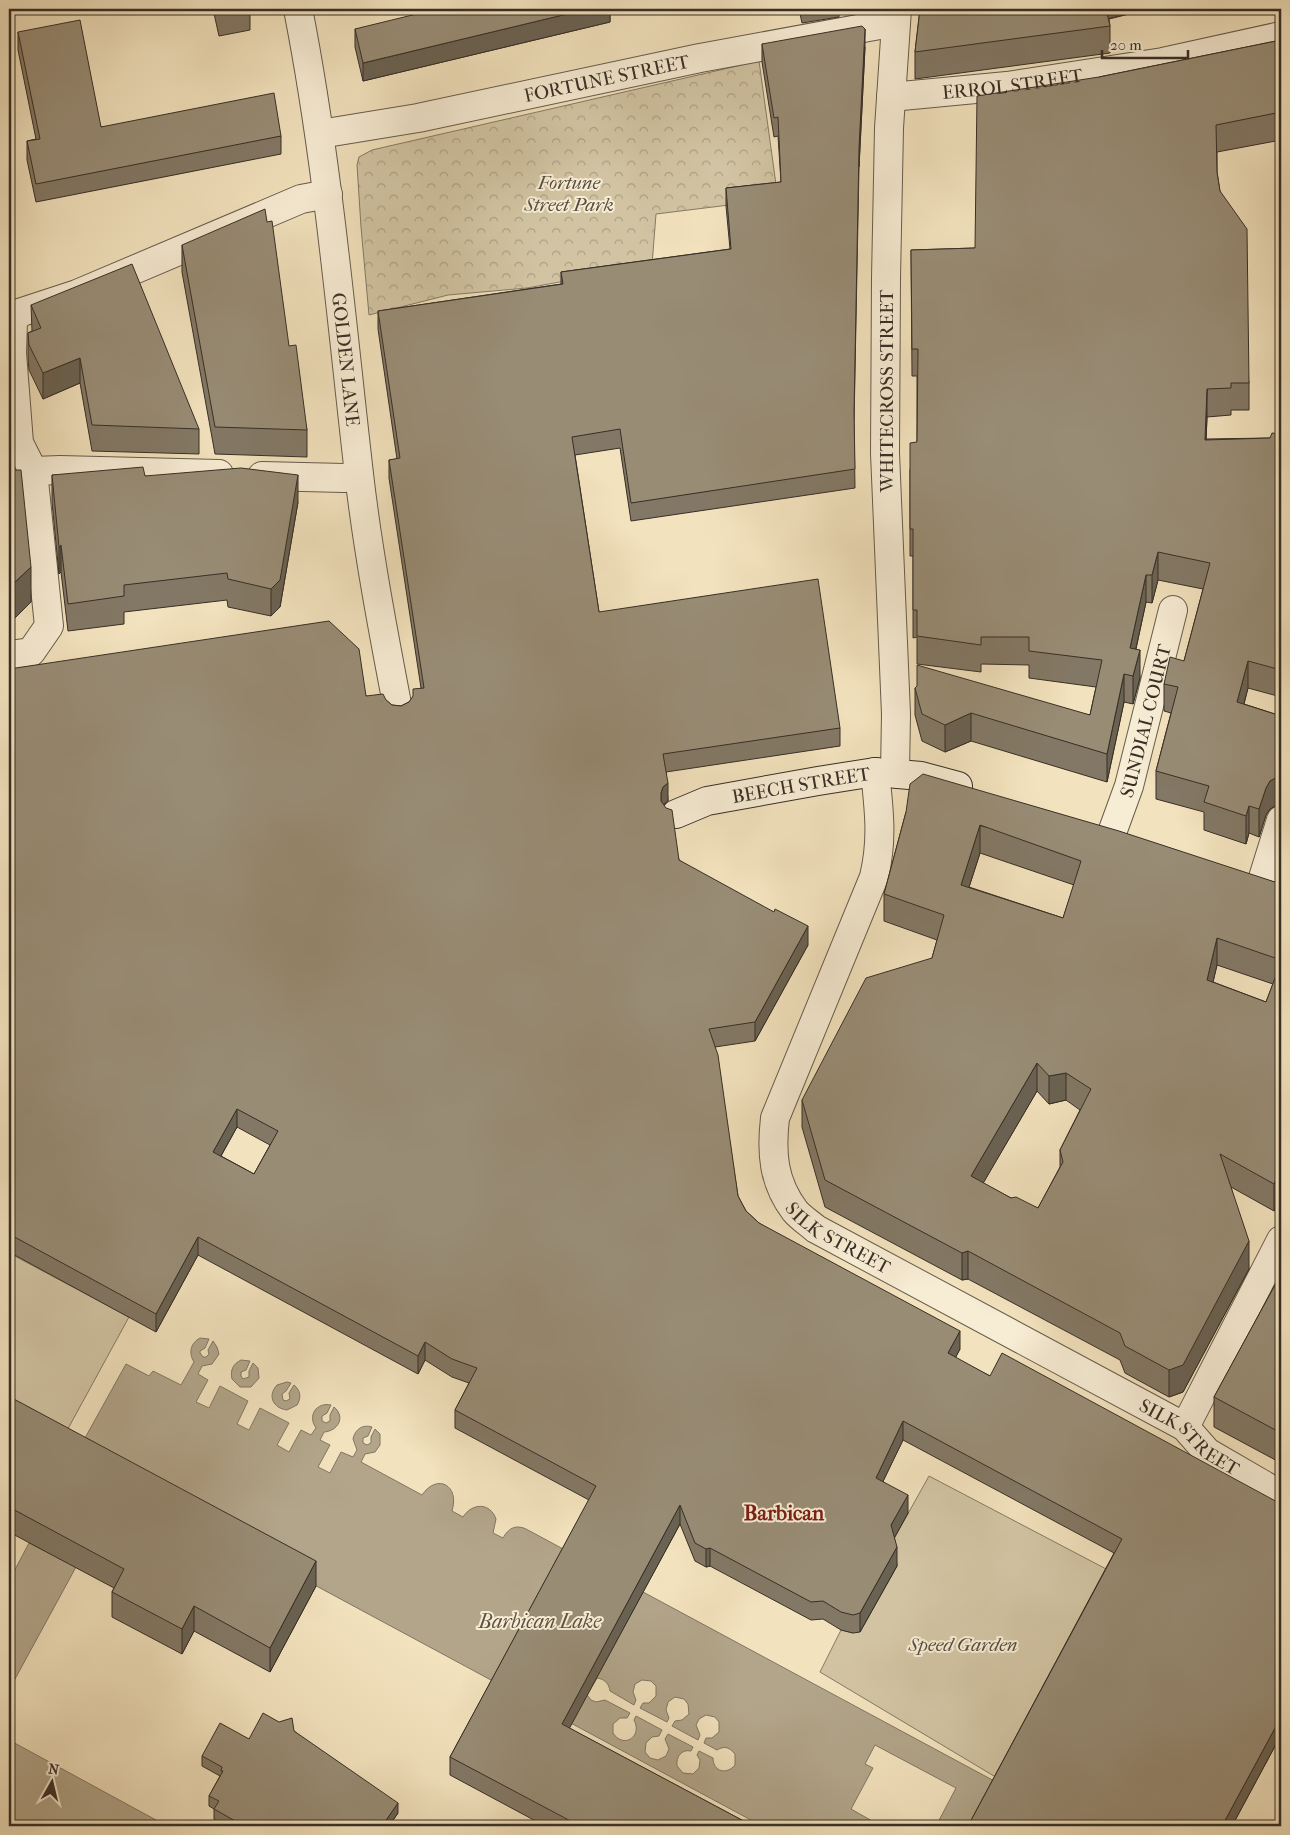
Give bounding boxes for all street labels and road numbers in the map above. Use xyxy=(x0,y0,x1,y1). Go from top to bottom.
street label: FORTUNE STREET xyxy=(522,51,692,107)
street label: ERROL STREET xyxy=(941,65,1084,104)
street label: WHITECROSS STREET xyxy=(876,290,898,493)
street label: GOLDEN LANE xyxy=(327,292,364,428)
street label: SUNDIAL COURT xyxy=(1116,642,1176,801)
street label: BEECH STREET xyxy=(730,763,872,808)
street label: SILK STREET xyxy=(780,1198,894,1279)
street label: SILK STREET xyxy=(1135,1395,1243,1480)

